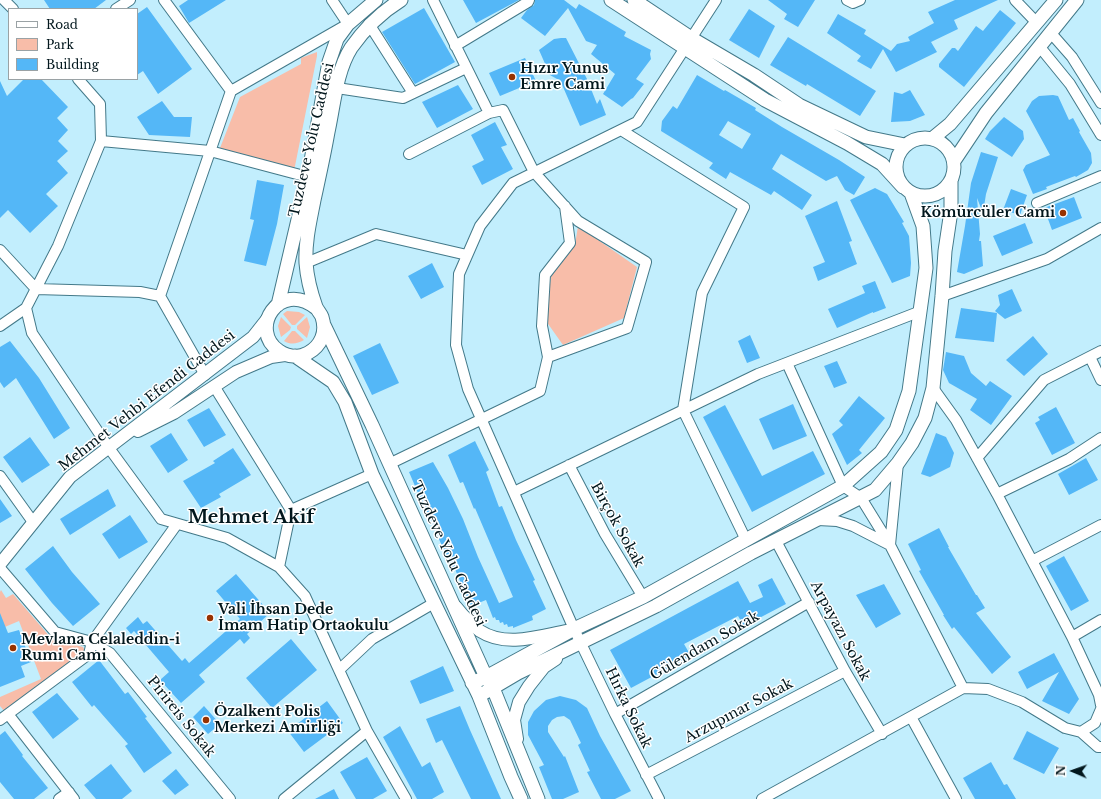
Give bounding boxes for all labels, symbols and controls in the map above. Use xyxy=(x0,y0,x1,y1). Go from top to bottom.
legend xyxy=(8,8,138,80)
text: Road xyxy=(46,17,78,32)
text: Park xyxy=(46,37,74,52)
text: Building xyxy=(46,57,99,72)
street label: Tuzdeve Yolu Caddesi xyxy=(286,61,338,219)
place label: Hızır Yunus Emre Cami xyxy=(520,61,608,94)
marker: Hızır Yunus Emre Cami xyxy=(507,72,517,82)
place label: Kömürcüler Cami xyxy=(921,205,1055,221)
marker: Kömürcüler Cami xyxy=(1058,208,1068,218)
street label: Mehmet Vehbi Efendi Caddesi xyxy=(56,327,238,475)
street label: Tuzdeve Yolu Caddesi xyxy=(407,479,489,629)
street label: Birçok Sokak xyxy=(587,480,647,570)
district label: Mehmet Akif xyxy=(188,507,314,529)
street label: Arpayazı Sokak xyxy=(807,578,873,684)
place label: Vali İhsan Dede İmam Hatip Ortaokulu xyxy=(218,602,389,634)
street label: Gülendam Sokak xyxy=(647,608,763,684)
marker: Vali İhsan Dede İmam Hatip Ortaokulu xyxy=(205,613,215,623)
place label: Mevlana Celaleddin-i Rumi Cami xyxy=(21,632,180,664)
marker: Mevlana Celaleddin-i Rumi Cami xyxy=(8,643,18,653)
street label: Hırka Sokak xyxy=(601,665,655,751)
street label: Pirireis Sokak xyxy=(143,673,219,761)
street label: Arzupınar Sokak xyxy=(682,675,796,747)
place label: Özalkent Polis Merkezi Amirliği xyxy=(214,704,341,736)
marker: Özalkent Polis Merkezi Amirliği xyxy=(201,715,211,725)
north arrow xyxy=(1053,751,1093,791)
text: N xyxy=(1054,765,1068,776)

